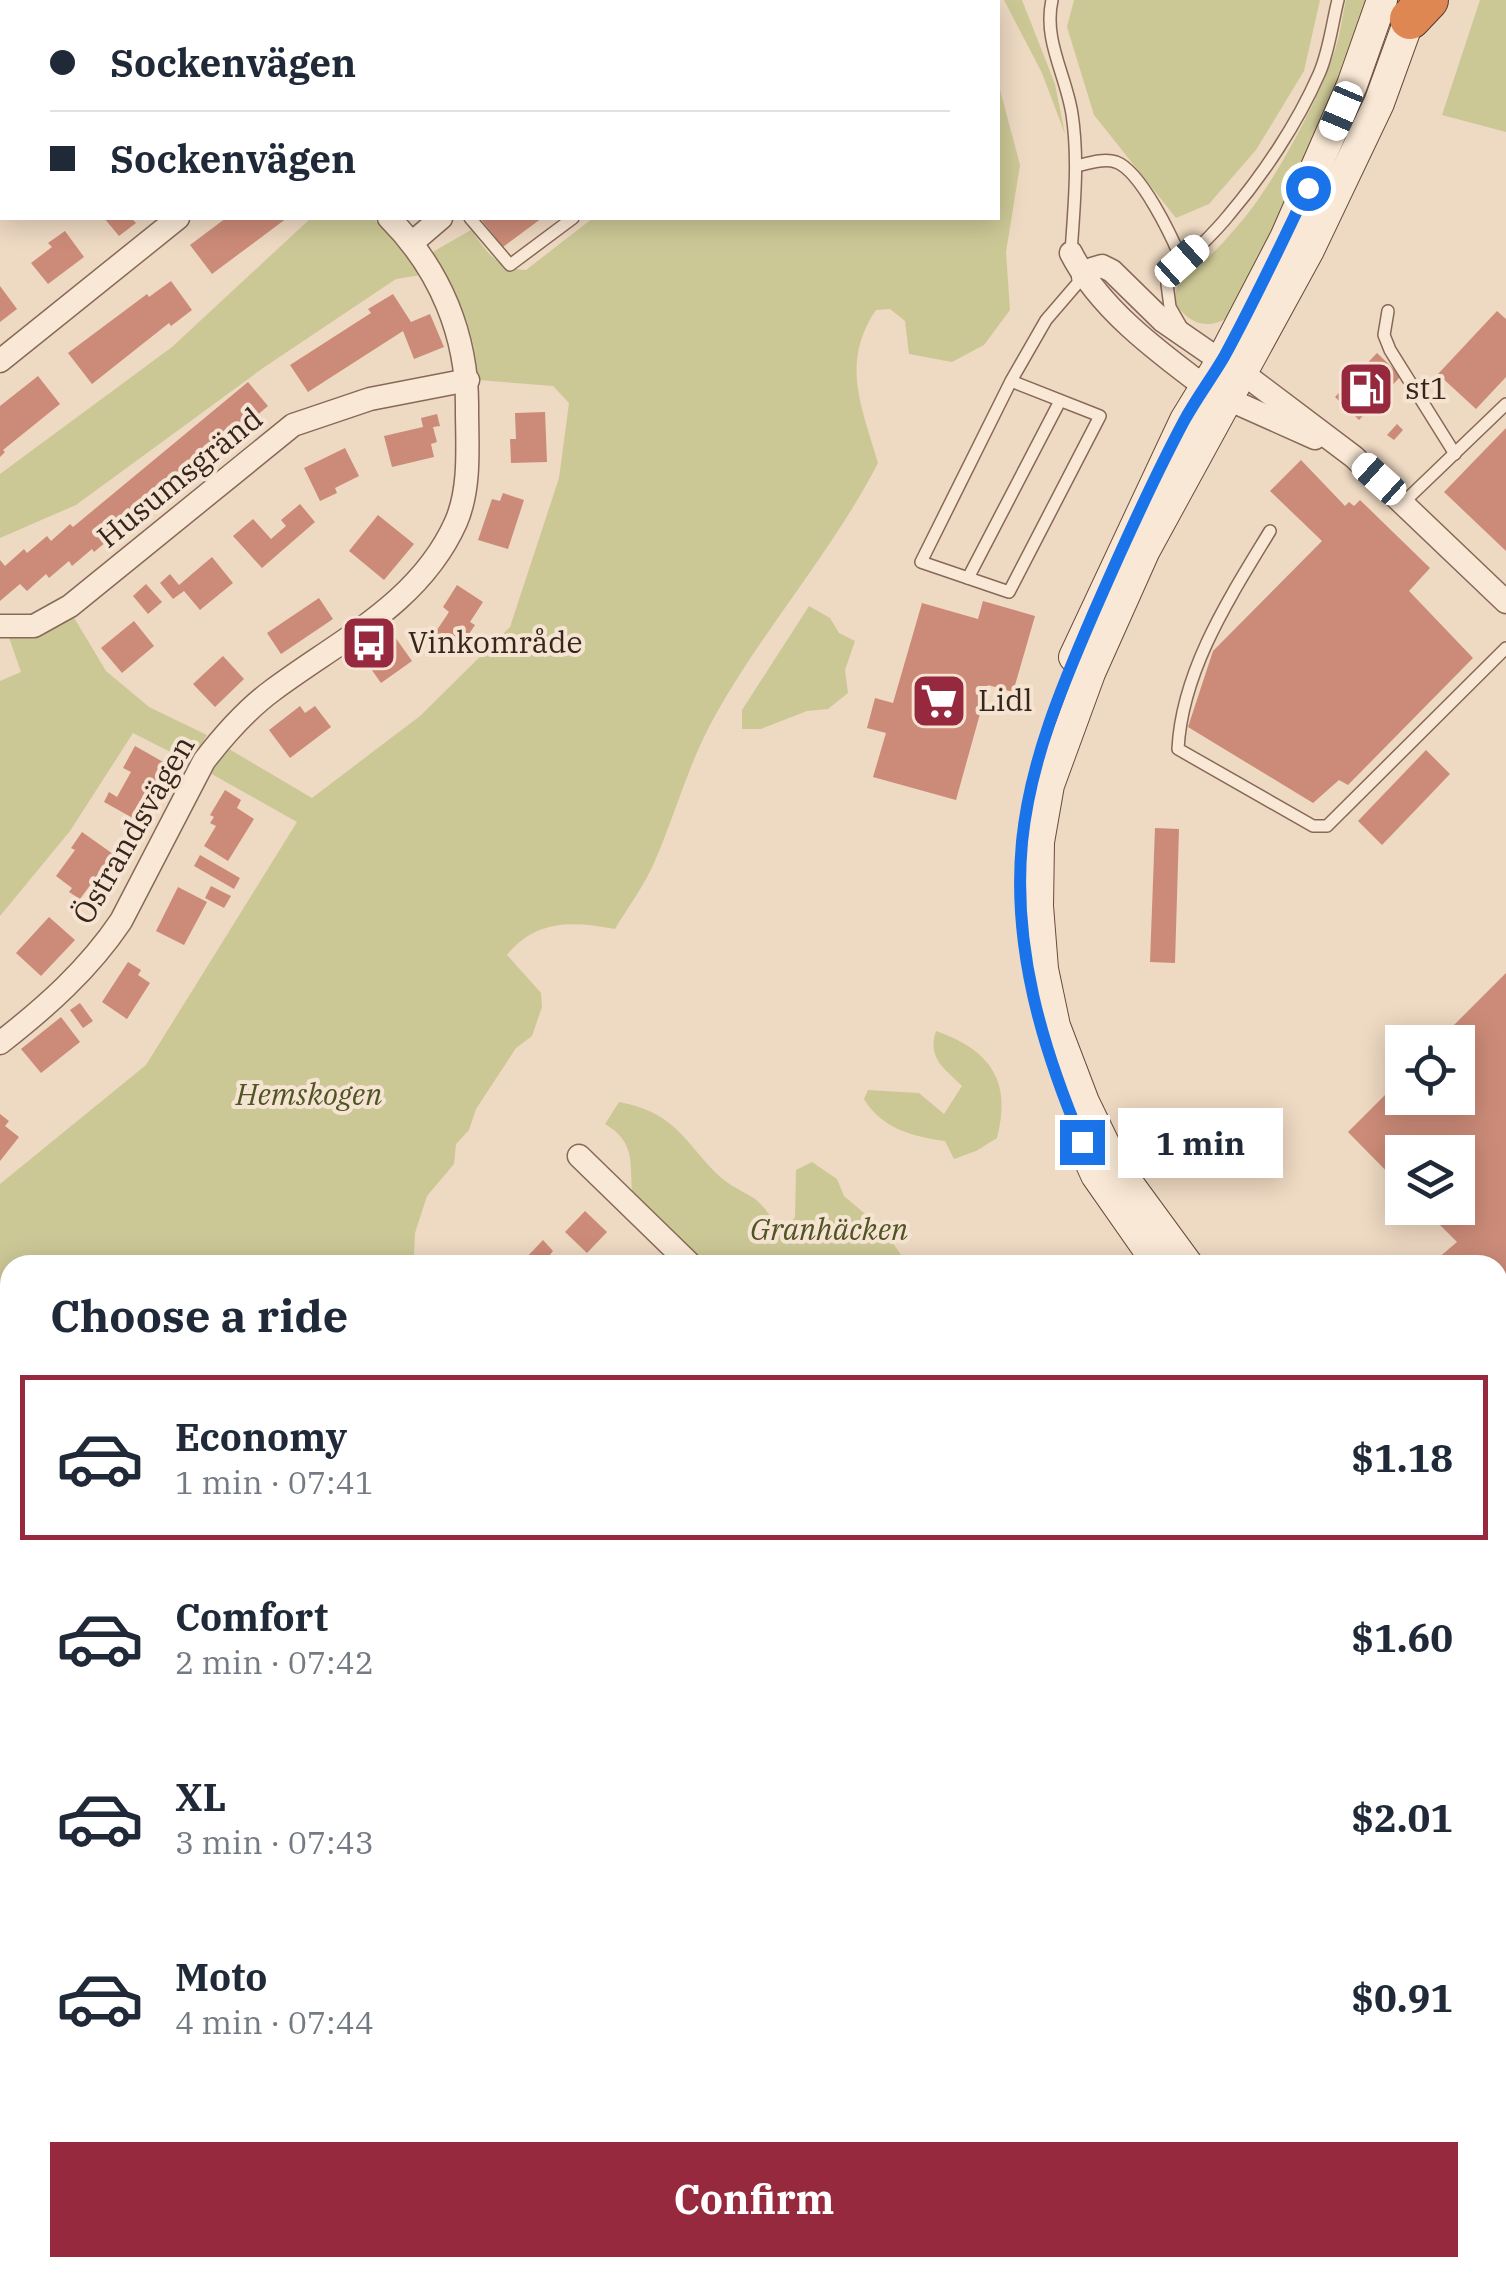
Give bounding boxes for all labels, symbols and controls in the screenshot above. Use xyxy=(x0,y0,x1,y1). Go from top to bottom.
text: Sockenvägen xyxy=(110,38,356,87)
car xyxy=(1315,78,1367,144)
text: Sockenvägen xyxy=(110,134,356,183)
route start xyxy=(1286,166,1331,211)
car xyxy=(1150,230,1214,292)
fuel station icon: st1 xyxy=(1336,359,1396,419)
place label: st1 xyxy=(1405,368,1448,407)
street label: Husumsgränd xyxy=(88,398,270,555)
car xyxy=(1347,448,1411,510)
bus stop icon: Vinkområde xyxy=(339,613,399,673)
place label: Vinkområde xyxy=(408,622,583,661)
supermarket icon: Lidl xyxy=(909,671,969,731)
place label: Lidl xyxy=(978,680,1033,719)
street label: Östrandsvägen xyxy=(63,728,202,930)
map controls xyxy=(1385,1025,1475,1225)
button: locate xyxy=(1385,1025,1475,1115)
park label: Hemskogen xyxy=(235,1074,382,1113)
callout: 1 min xyxy=(1117,1107,1282,1177)
route end xyxy=(1060,1120,1105,1165)
text: 1 min xyxy=(1156,1122,1245,1164)
button: layers xyxy=(1385,1135,1475,1225)
park label: Granhäcken xyxy=(750,1209,908,1248)
text: Choose a ride xyxy=(50,1286,348,1344)
text: Economy xyxy=(175,1412,347,1461)
icon: car xyxy=(55,1413,145,1503)
text: $1.18 xyxy=(1351,1433,1453,1482)
text: 1 min · 07:41 xyxy=(175,1461,374,1503)
text: Comfort xyxy=(175,1592,328,1641)
icon: car xyxy=(55,1593,145,1683)
text: $1.60 xyxy=(1351,1613,1453,1662)
text: 2 min · 07:42 xyxy=(175,1641,374,1683)
text: XL xyxy=(175,1772,226,1821)
icon: car xyxy=(55,1773,145,1863)
text: $2.01 xyxy=(1351,1793,1453,1842)
text: 3 min · 07:43 xyxy=(175,1821,374,1863)
text: Moto xyxy=(175,1952,267,2001)
icon: car xyxy=(55,1953,145,2043)
text: $0.91 xyxy=(1351,1973,1453,2022)
text: 4 min · 07:44 xyxy=(175,2001,374,2043)
button: Confirm xyxy=(50,2142,1458,2257)

